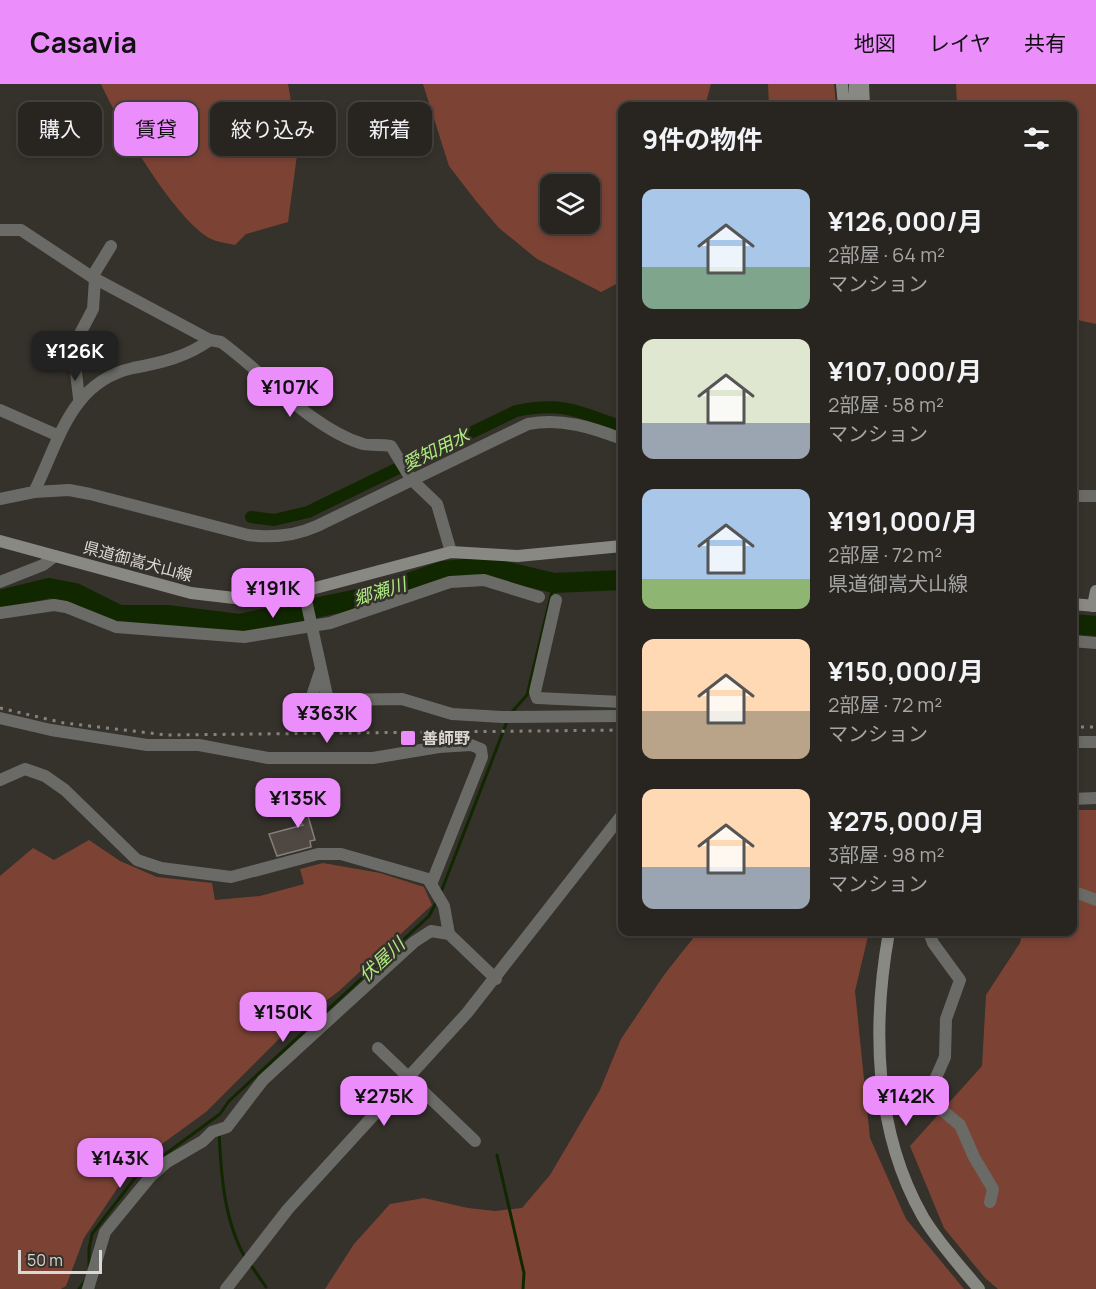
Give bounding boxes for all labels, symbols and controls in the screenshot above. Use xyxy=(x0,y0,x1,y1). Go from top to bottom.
text: Casavia xyxy=(30,23,137,61)
text: 地図 xyxy=(854,29,896,57)
text: レイヤ xyxy=(929,29,991,57)
text: 共有 xyxy=(1024,29,1066,57)
chip: 購入 xyxy=(18,102,102,156)
chip: 賃貸 xyxy=(114,102,198,156)
chip: 絞り込み xyxy=(210,102,336,156)
chip: 新着 xyxy=(348,102,432,156)
text: 9件の物件 xyxy=(642,121,762,157)
icon: filters xyxy=(1020,122,1053,155)
map controls xyxy=(540,174,600,234)
button: layers xyxy=(540,174,600,234)
text: ¥126,000/月 xyxy=(828,203,983,239)
icon: home xyxy=(690,213,762,285)
text: 2部屋 · 64 m² xyxy=(828,241,945,268)
text: マンション xyxy=(828,270,928,297)
pin: ¥126K xyxy=(33,331,117,382)
text: ¥126K xyxy=(46,337,104,364)
text: ¥107,000/月 xyxy=(828,353,982,389)
icon: home xyxy=(690,363,762,435)
pin: ¥107K xyxy=(248,367,332,418)
text: ¥107K xyxy=(261,373,319,400)
text: 2部屋 · 58 m² xyxy=(828,391,944,418)
text: マンション xyxy=(828,420,928,447)
water label: 愛知用水 xyxy=(398,422,475,476)
text: ¥191,000/月 xyxy=(828,503,978,539)
icon: home xyxy=(690,513,762,585)
street label: 県道御嵩犬山線 xyxy=(81,536,195,586)
text: 2部屋 · 72 m² xyxy=(828,541,942,568)
pin: ¥191K xyxy=(231,568,315,619)
text: 県道御嵩犬山線 xyxy=(828,570,968,597)
water label: 郷瀬川 xyxy=(350,571,411,610)
text: ¥191K xyxy=(245,574,301,601)
text: ¥150,000/月 xyxy=(828,653,984,689)
icon: home xyxy=(690,663,762,735)
text: 2部屋 · 72 m² xyxy=(828,691,942,718)
pin: ¥363K xyxy=(285,693,369,744)
text: ¥363K xyxy=(297,699,357,726)
text: マンション xyxy=(828,720,928,747)
place label: 善師野 xyxy=(422,727,470,749)
marker: 善師野 xyxy=(399,729,417,747)
pin: ¥135K xyxy=(256,778,340,829)
text: ¥135K xyxy=(269,784,327,811)
text: ¥275,000/月 xyxy=(828,803,985,839)
icon: home xyxy=(690,813,762,885)
text: 3部屋 · 98 m² xyxy=(828,841,945,868)
text: マンション xyxy=(828,870,928,897)
water label: 伏屋川 xyxy=(353,931,411,986)
pin: ¥150K xyxy=(241,992,325,1043)
text: ¥150K xyxy=(254,998,312,1025)
pin: ¥275K xyxy=(342,1076,426,1127)
pin: ¥142K xyxy=(864,1076,948,1127)
text: ¥275K xyxy=(354,1082,414,1109)
text: ¥142K xyxy=(877,1082,935,1109)
pin: ¥143K xyxy=(78,1138,162,1189)
text: ¥143K xyxy=(91,1144,149,1171)
scale bar xyxy=(18,1247,102,1274)
text: 50 m xyxy=(27,1249,63,1271)

